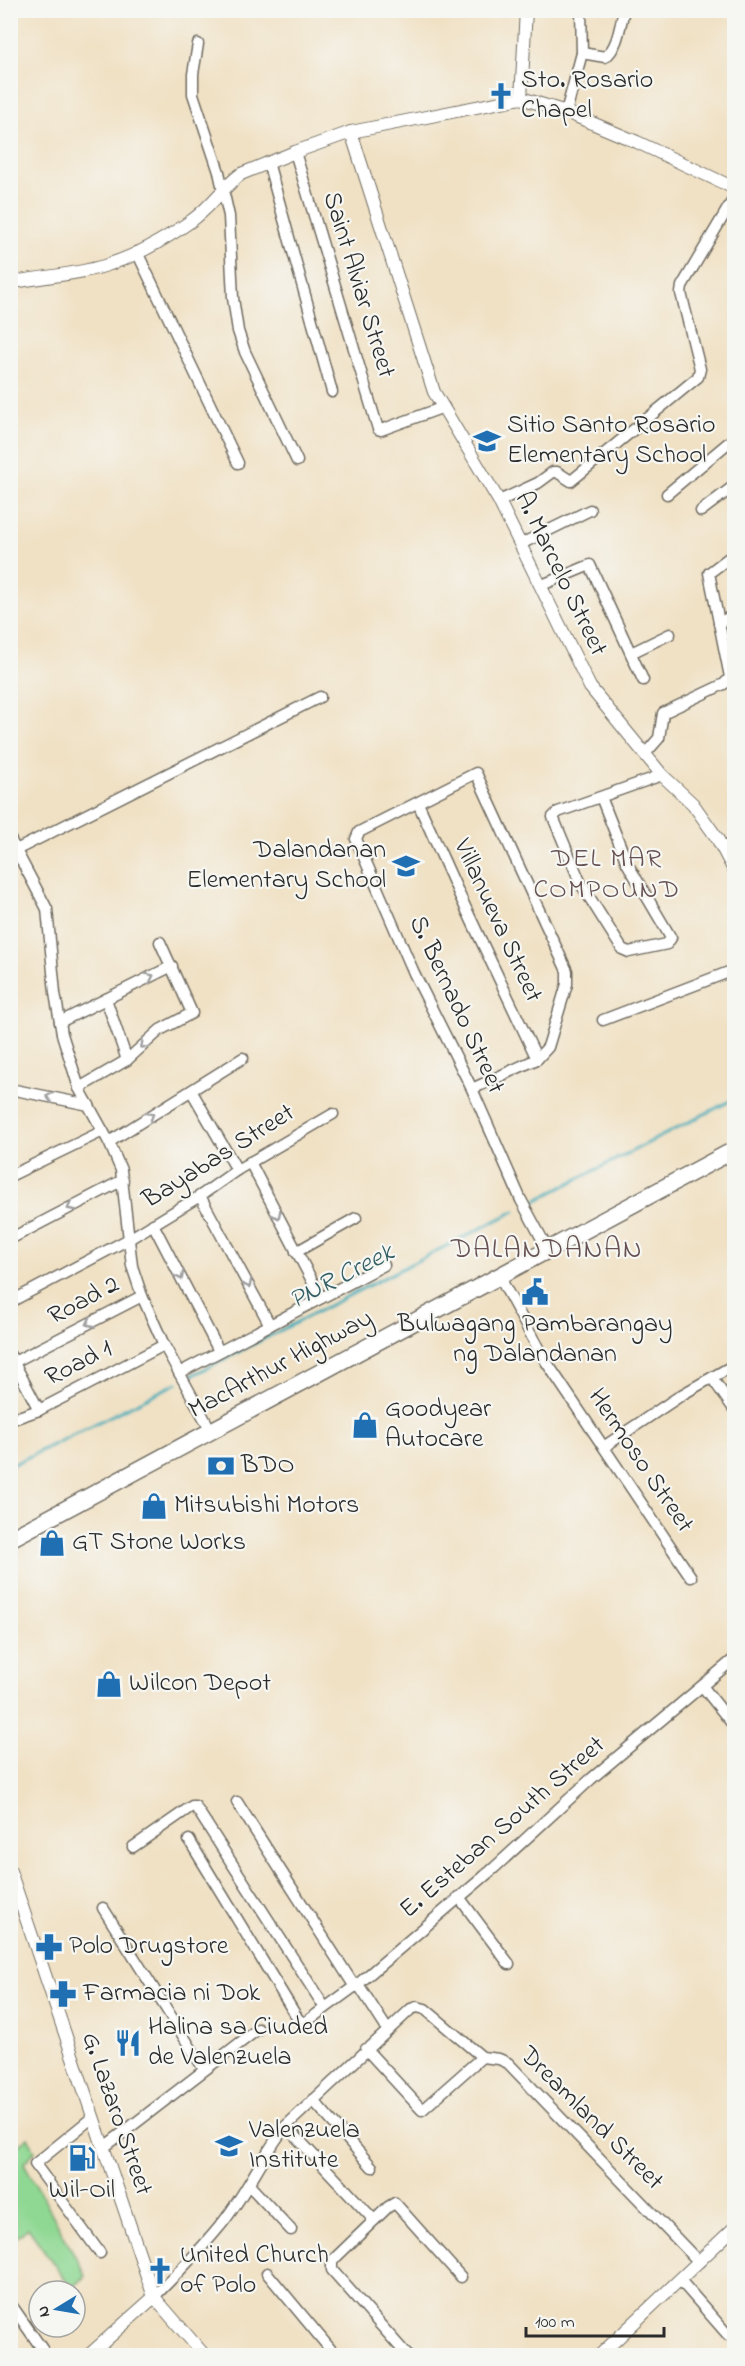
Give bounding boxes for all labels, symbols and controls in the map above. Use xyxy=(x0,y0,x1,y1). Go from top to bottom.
place label: Sto. Rosario Chapel xyxy=(521,62,653,130)
church icon: Sto. Rosario Chapel xyxy=(486,81,516,111)
street label: Saint Alviar Street xyxy=(312,187,404,383)
place label: Sitio Santo Rosario Elementary School xyxy=(507,407,716,475)
school or university icon: Sitio Santo Rosario Elementary School xyxy=(472,426,502,456)
street label: A. Marcelo Street xyxy=(504,485,616,663)
place label: Dalandanan Elementary School xyxy=(187,832,386,900)
street label: Villanueva Street xyxy=(442,832,552,1009)
district label: DEL MAR COMPOUND xyxy=(534,840,681,910)
school or university icon: Dalandanan Elementary School xyxy=(391,851,421,881)
street label: S. Bernado Street xyxy=(398,910,514,1101)
one-way arrow xyxy=(143,973,154,985)
one-way arrow xyxy=(140,1038,151,1049)
one-way arrow xyxy=(45,1091,55,1104)
street label: Bayabas Street xyxy=(135,1095,303,1219)
one-way arrow xyxy=(144,1112,154,1123)
one-way arrow xyxy=(67,1200,78,1211)
one-way arrow xyxy=(270,1208,281,1219)
district label: DALANDANAN xyxy=(450,1230,643,1271)
water label: PNR Creek xyxy=(283,1233,402,1320)
street label: Road 2 xyxy=(42,1266,127,1336)
one-way arrow xyxy=(173,1270,184,1280)
public building icon: Bulwagang Pambarangay ng Dalandanan xyxy=(520,1277,550,1307)
one-way arrow xyxy=(241,1278,252,1288)
street label: MacArthur Highway xyxy=(182,1300,380,1430)
place label: Bulwagang Pambarangay ng Dalandanan xyxy=(396,1306,673,1374)
one-way arrow xyxy=(86,1316,96,1327)
street label: Road 1 xyxy=(39,1331,119,1397)
street label: Hermoso Street xyxy=(577,1381,703,1541)
place label: Goodyear Autocare xyxy=(385,1391,492,1459)
shop icon: Goodyear Autocare xyxy=(350,1410,380,1440)
place label: BDO xyxy=(240,1447,295,1485)
bank icon: BDO xyxy=(206,1451,236,1481)
place label: Mitsubishi Motors xyxy=(174,1487,359,1525)
shop icon: Mitsubishi Motors xyxy=(139,1491,169,1521)
place label: GT Stone Works xyxy=(72,1524,246,1562)
shop icon: GT Stone Works xyxy=(37,1528,67,1558)
place label: Wilcon Depot xyxy=(129,1665,271,1703)
shop icon: Wilcon Depot xyxy=(94,1669,124,1699)
street label: E. Esteban South Street xyxy=(392,1728,615,1928)
place label: Polo Drugstore xyxy=(69,1928,229,1966)
pharmacy icon: Polo Drugstore xyxy=(34,1932,64,1962)
place label: Farmacia ni Dok xyxy=(82,1975,261,2013)
pharmacy icon: Farmacia ni Dok xyxy=(48,1979,78,2009)
place label: Halina sa Ciuded de Valenzuela xyxy=(148,2009,328,2077)
street label: G. Lazaro Street xyxy=(70,2027,162,2201)
restaurant icon: Halina sa Ciuded de Valenzuela xyxy=(113,2028,143,2058)
street label: Dreamland Street xyxy=(509,2037,672,2200)
place label: Valenzuela Institute xyxy=(248,2112,360,2180)
school or university icon: Valenzuela Institute xyxy=(214,2131,244,2161)
fuel station icon: Wil-Oil xyxy=(67,2143,97,2173)
place label: Wil-Oil xyxy=(49,2172,115,2210)
place label: United Church of Polo xyxy=(180,2237,329,2305)
church icon: United Church of Polo xyxy=(145,2256,175,2286)
north arrow xyxy=(27,2279,87,2339)
scale bar xyxy=(526,2300,664,2338)
text: N xyxy=(31,2304,57,2319)
text: 100 m xyxy=(535,2310,575,2336)

